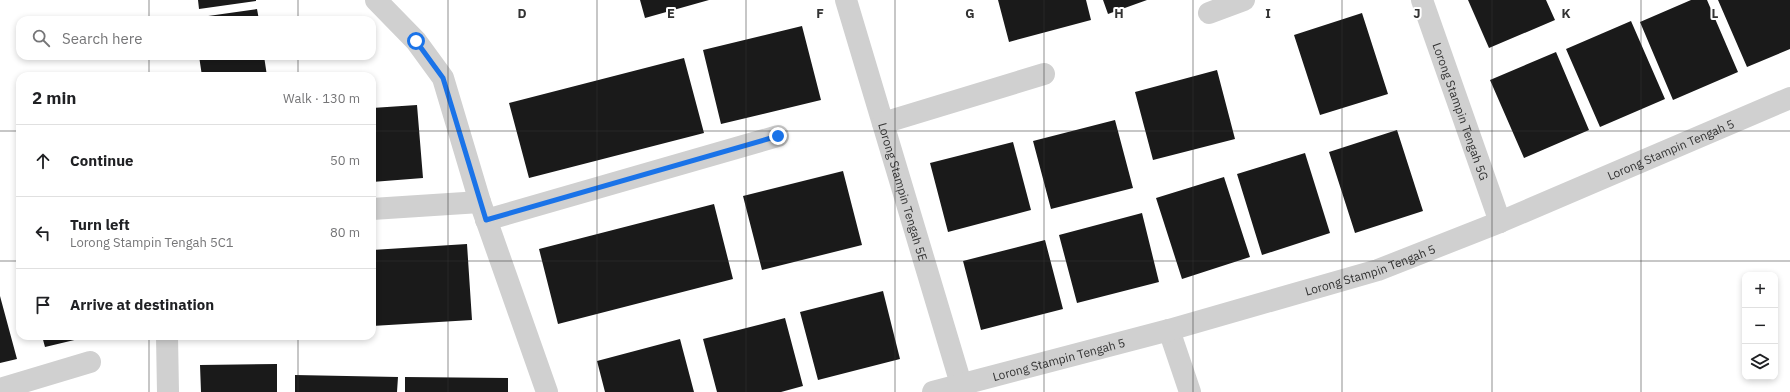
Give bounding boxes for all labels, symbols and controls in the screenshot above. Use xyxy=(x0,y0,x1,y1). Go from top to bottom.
text: D xyxy=(517,5,527,22)
text: E xyxy=(667,5,675,22)
text: F xyxy=(816,5,824,22)
text: G xyxy=(965,5,975,22)
text: H xyxy=(1114,5,1124,22)
text: I xyxy=(1265,5,1271,22)
text: J xyxy=(1413,5,1421,22)
text: K xyxy=(1561,5,1571,22)
text: L xyxy=(1712,5,1719,22)
search box xyxy=(16,16,376,60)
icon: search xyxy=(30,27,52,49)
text: Search here xyxy=(62,29,142,48)
route start xyxy=(407,32,425,50)
street label: Lorong Stampin Tengah 5G xyxy=(1430,40,1492,182)
text: 2 min xyxy=(32,87,76,109)
text: Walk · 130 m xyxy=(283,90,360,107)
street label: Lorong Stampin Tengah 5 xyxy=(1605,115,1736,183)
street label: Lorong Stampin Tengah 5E xyxy=(876,121,931,263)
route end xyxy=(769,127,787,145)
icon: ahead xyxy=(32,150,54,172)
text: Continue xyxy=(70,151,134,170)
text: 50 m xyxy=(330,152,360,169)
text: Turn left xyxy=(70,215,130,234)
icon: left xyxy=(32,222,54,244)
text: 80 m xyxy=(330,224,360,241)
text: Lorong Stampin Tengah 5C1 xyxy=(70,234,234,251)
street label: Lorong Stampin Tengah 5 xyxy=(1303,241,1437,298)
map controls xyxy=(1742,272,1778,380)
button: + xyxy=(1742,272,1778,308)
icon: arrive xyxy=(32,294,54,316)
text: Arrive at destination xyxy=(70,295,214,314)
button: − xyxy=(1742,308,1778,344)
street label: Lorong Stampin Tengah 5 xyxy=(991,334,1127,384)
button: layers xyxy=(1742,344,1778,380)

